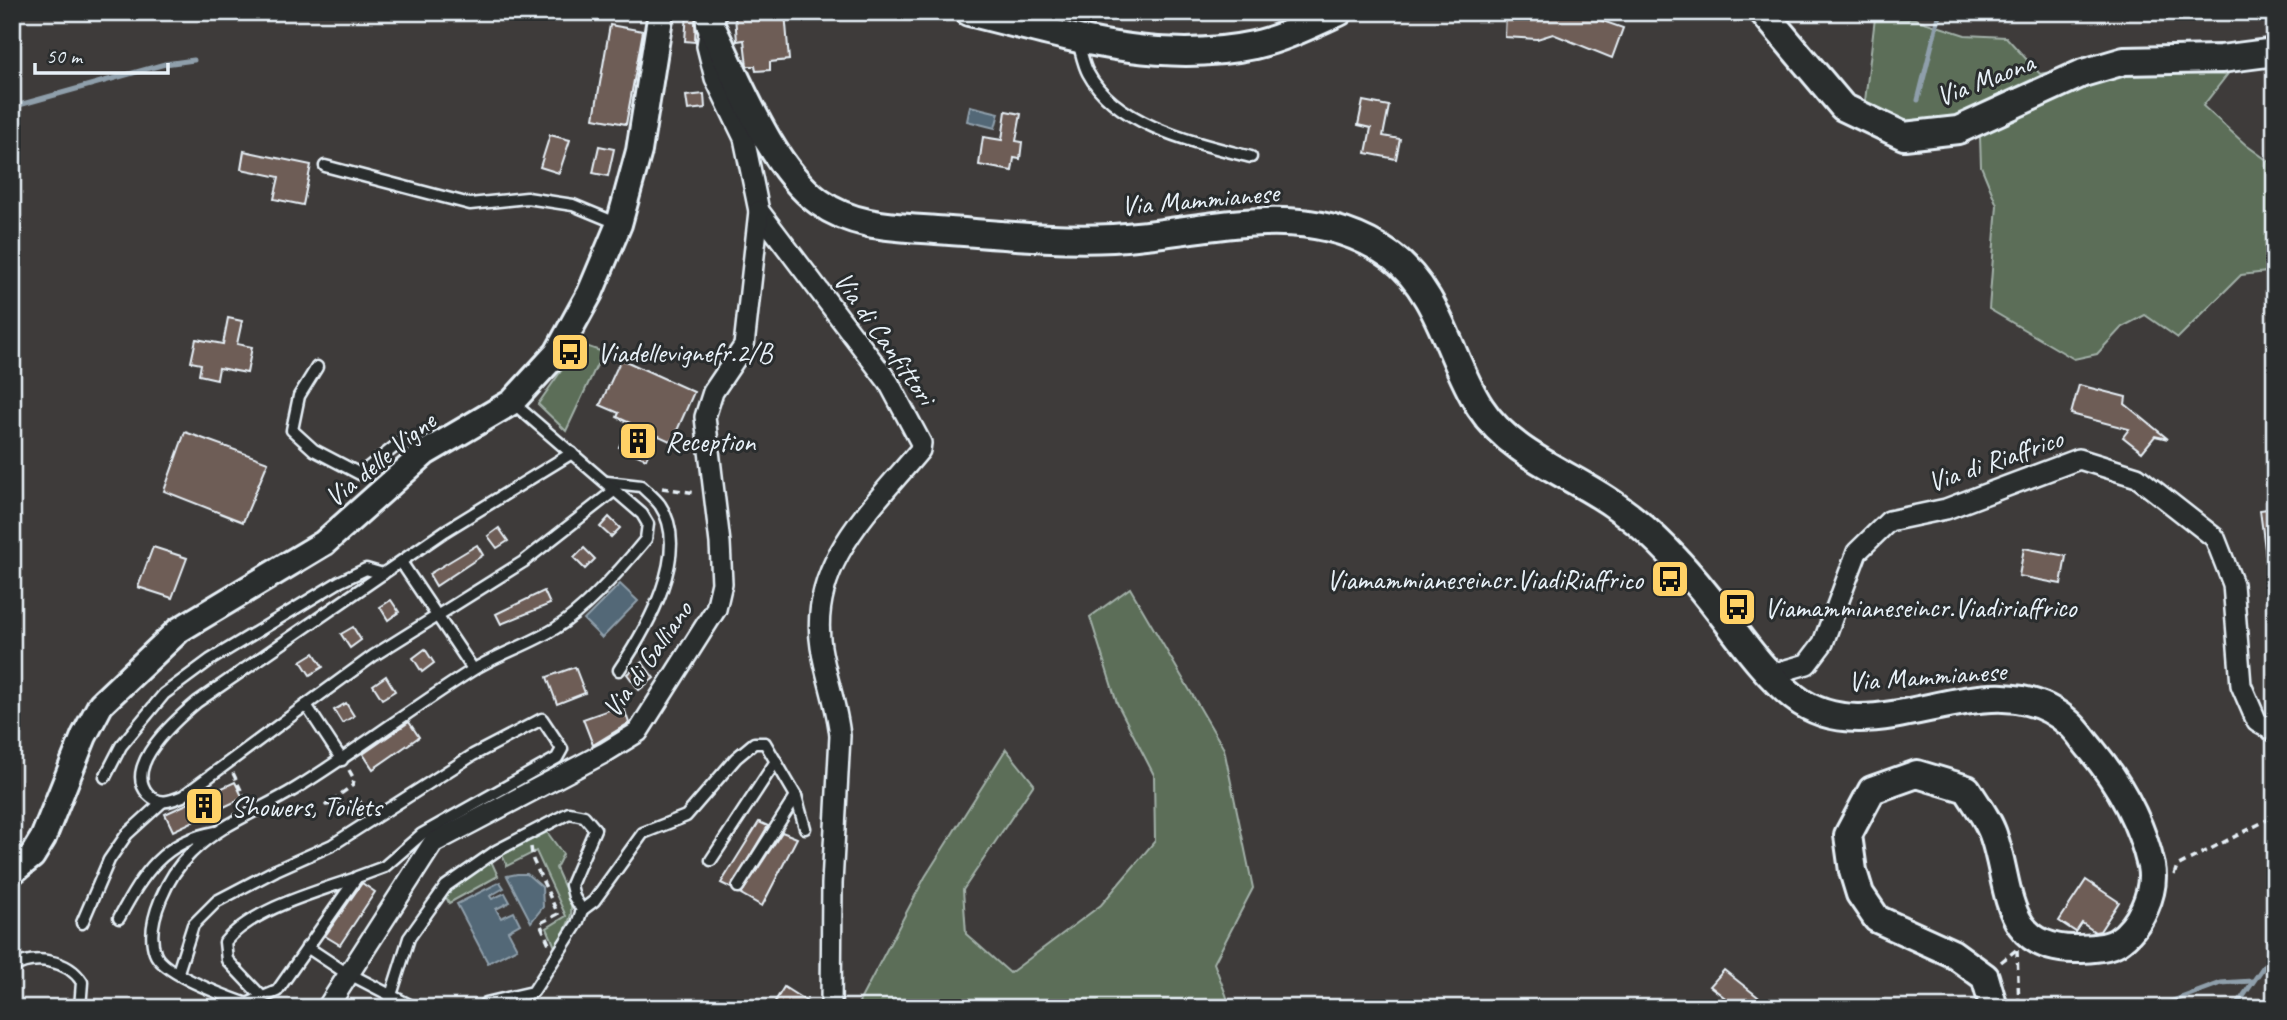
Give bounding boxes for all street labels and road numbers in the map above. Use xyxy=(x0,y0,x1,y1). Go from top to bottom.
street label: Via Maona xyxy=(1931,44,2041,114)
street label: Via Mammianese xyxy=(1120,175,1282,223)
street label: Via di Canfittori xyxy=(826,265,946,414)
street label: Via delle Vigne xyxy=(317,402,444,514)
street label: Via di Riaffrico xyxy=(1923,420,2069,499)
street label: Via di Galliano xyxy=(594,592,701,724)
street label: Via Mammianese xyxy=(1847,653,2009,699)

